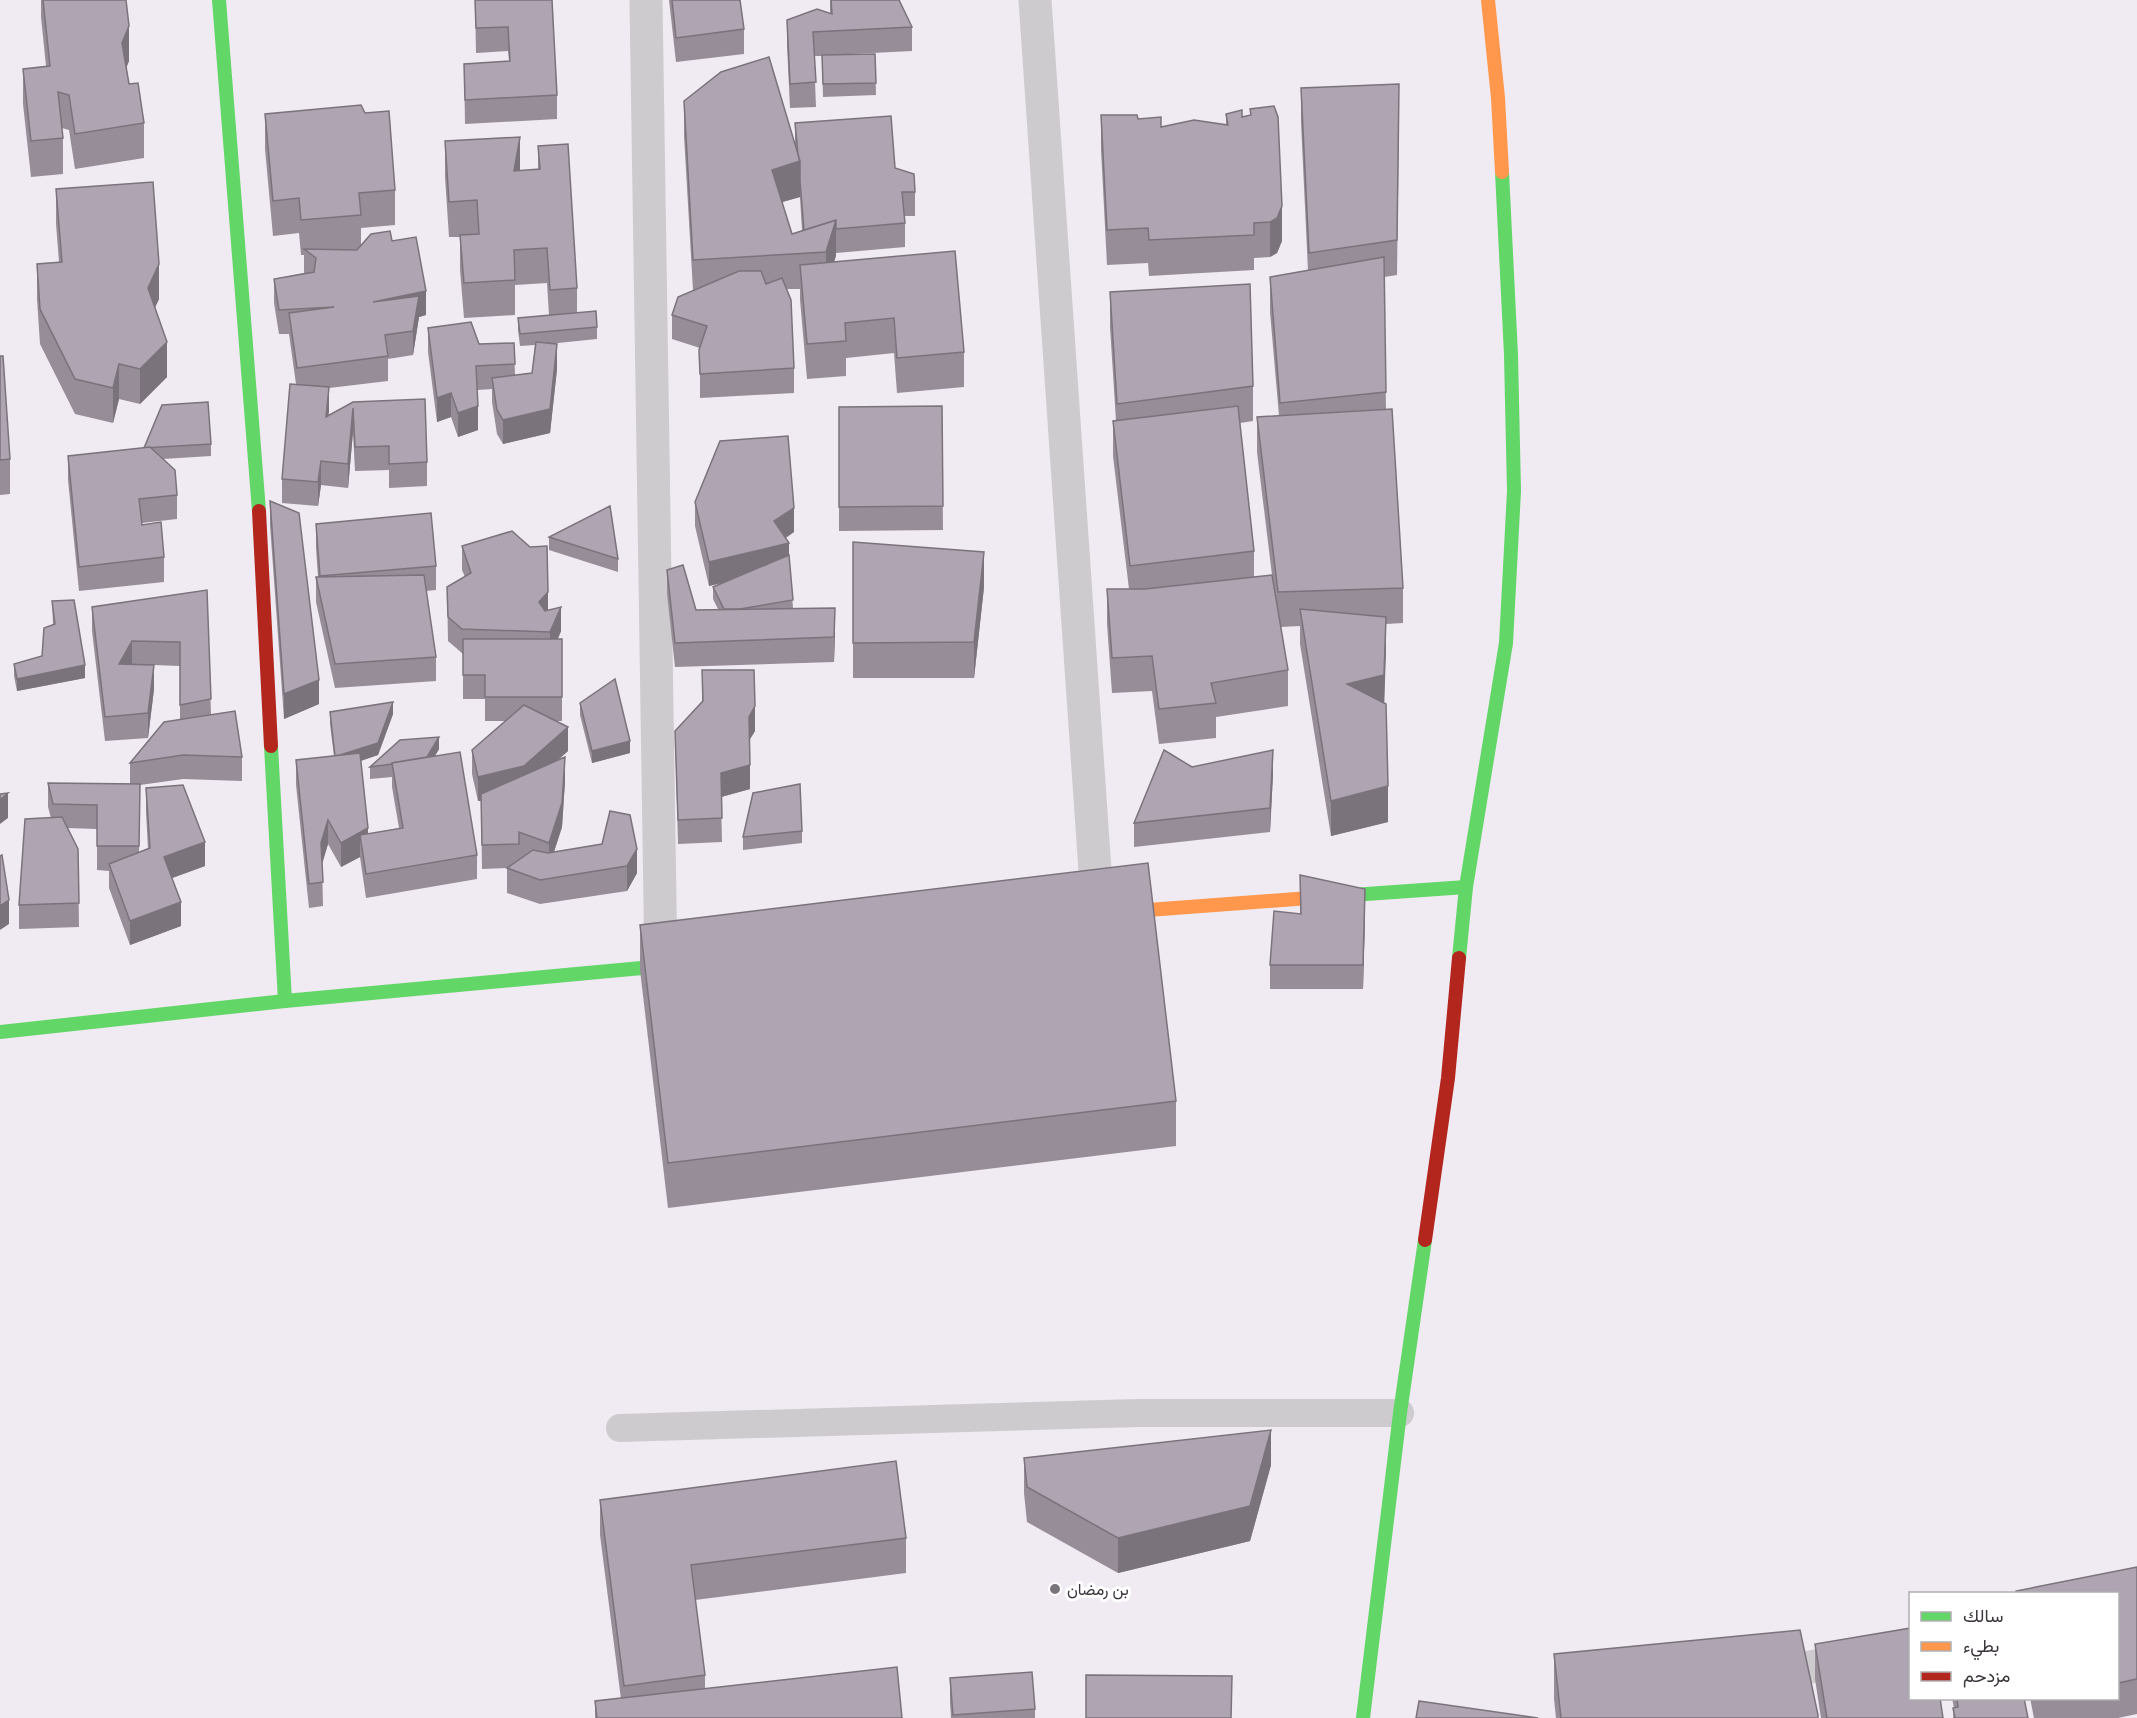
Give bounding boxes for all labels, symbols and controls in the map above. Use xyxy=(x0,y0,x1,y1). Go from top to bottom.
place label: بن رمضان xyxy=(1067,1579,1129,1600)
marker: بن رمضان xyxy=(1048,1582,1062,1596)
legend xyxy=(1909,1592,2119,1700)
text: سالك xyxy=(1963,1604,2003,1626)
text: بطيء xyxy=(1963,1634,1999,1661)
text: مزدحم xyxy=(1963,1664,2010,1688)

